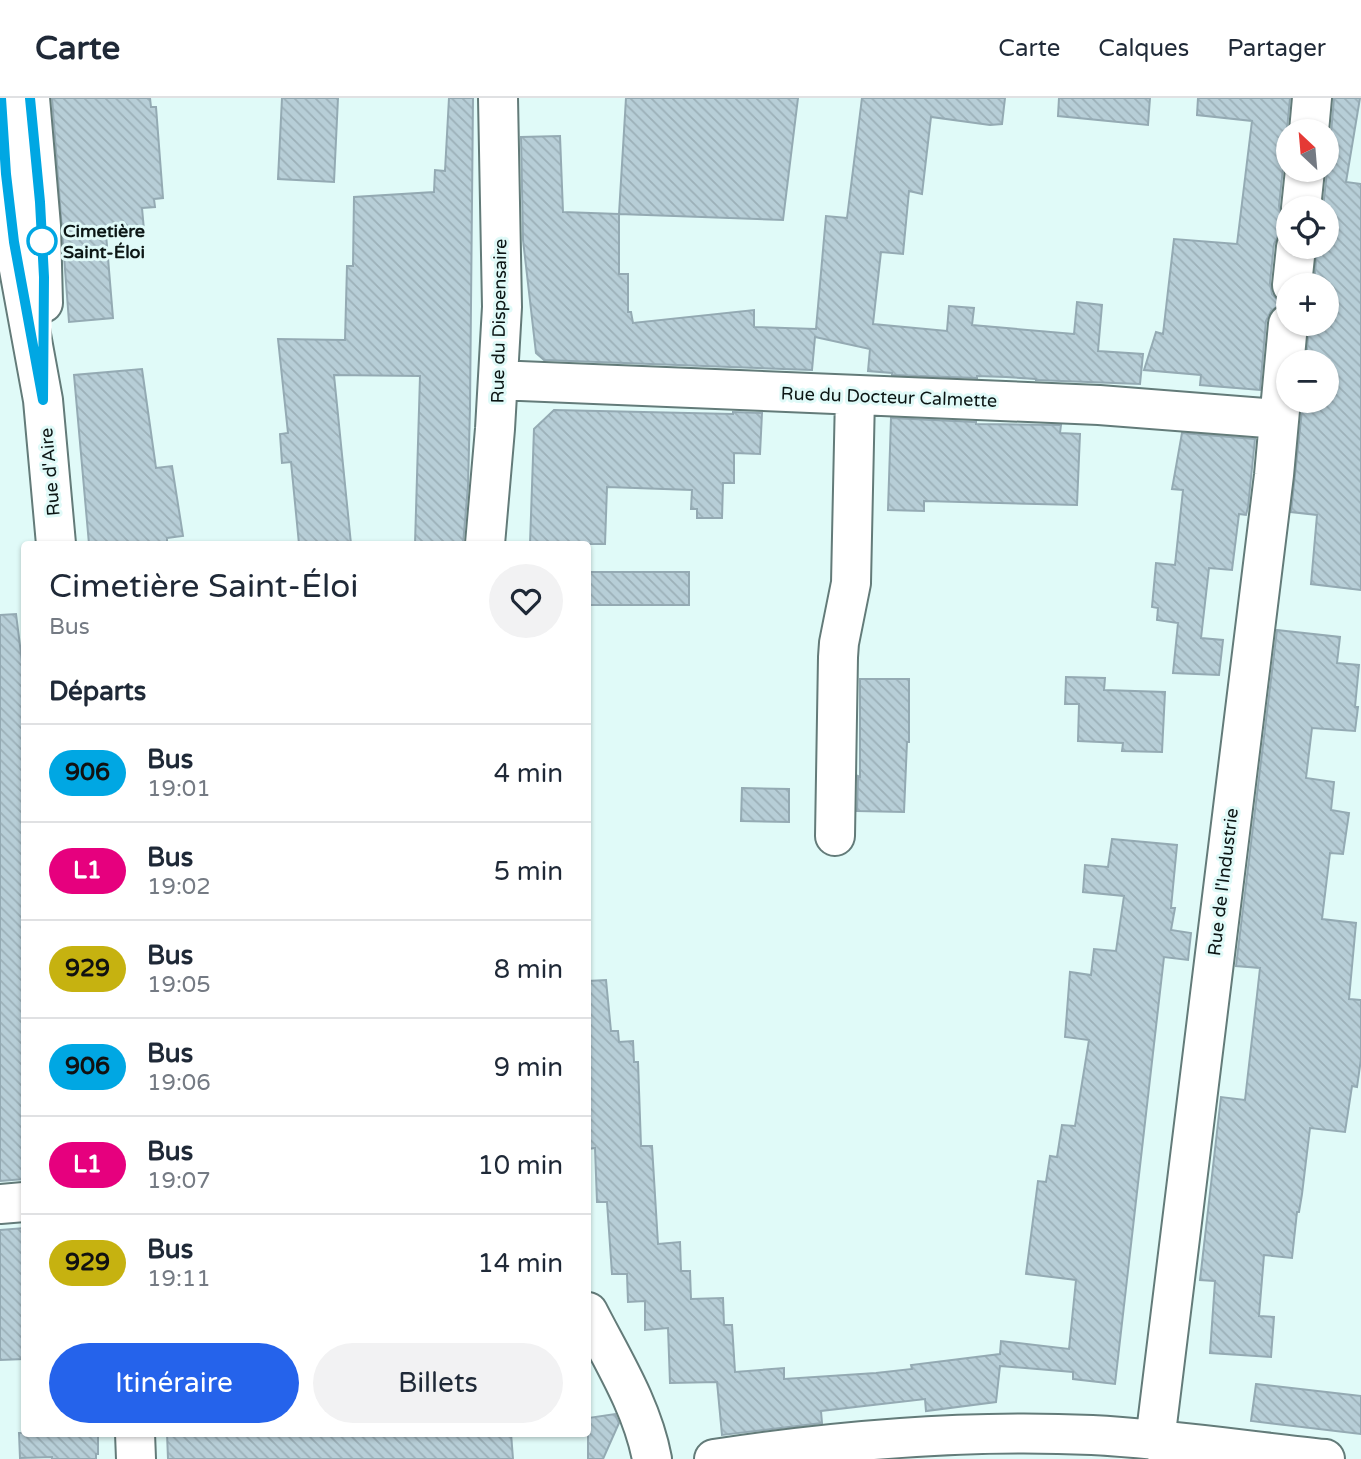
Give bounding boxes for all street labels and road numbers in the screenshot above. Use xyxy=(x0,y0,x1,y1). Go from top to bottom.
street label: Rue du Dispensaire xyxy=(487,238,511,404)
street label: Rue du Docteur Calmette xyxy=(780,382,998,412)
street label: Rue d'Aire xyxy=(35,427,65,517)
street label: Rue de l'Industrie xyxy=(1203,807,1243,957)

